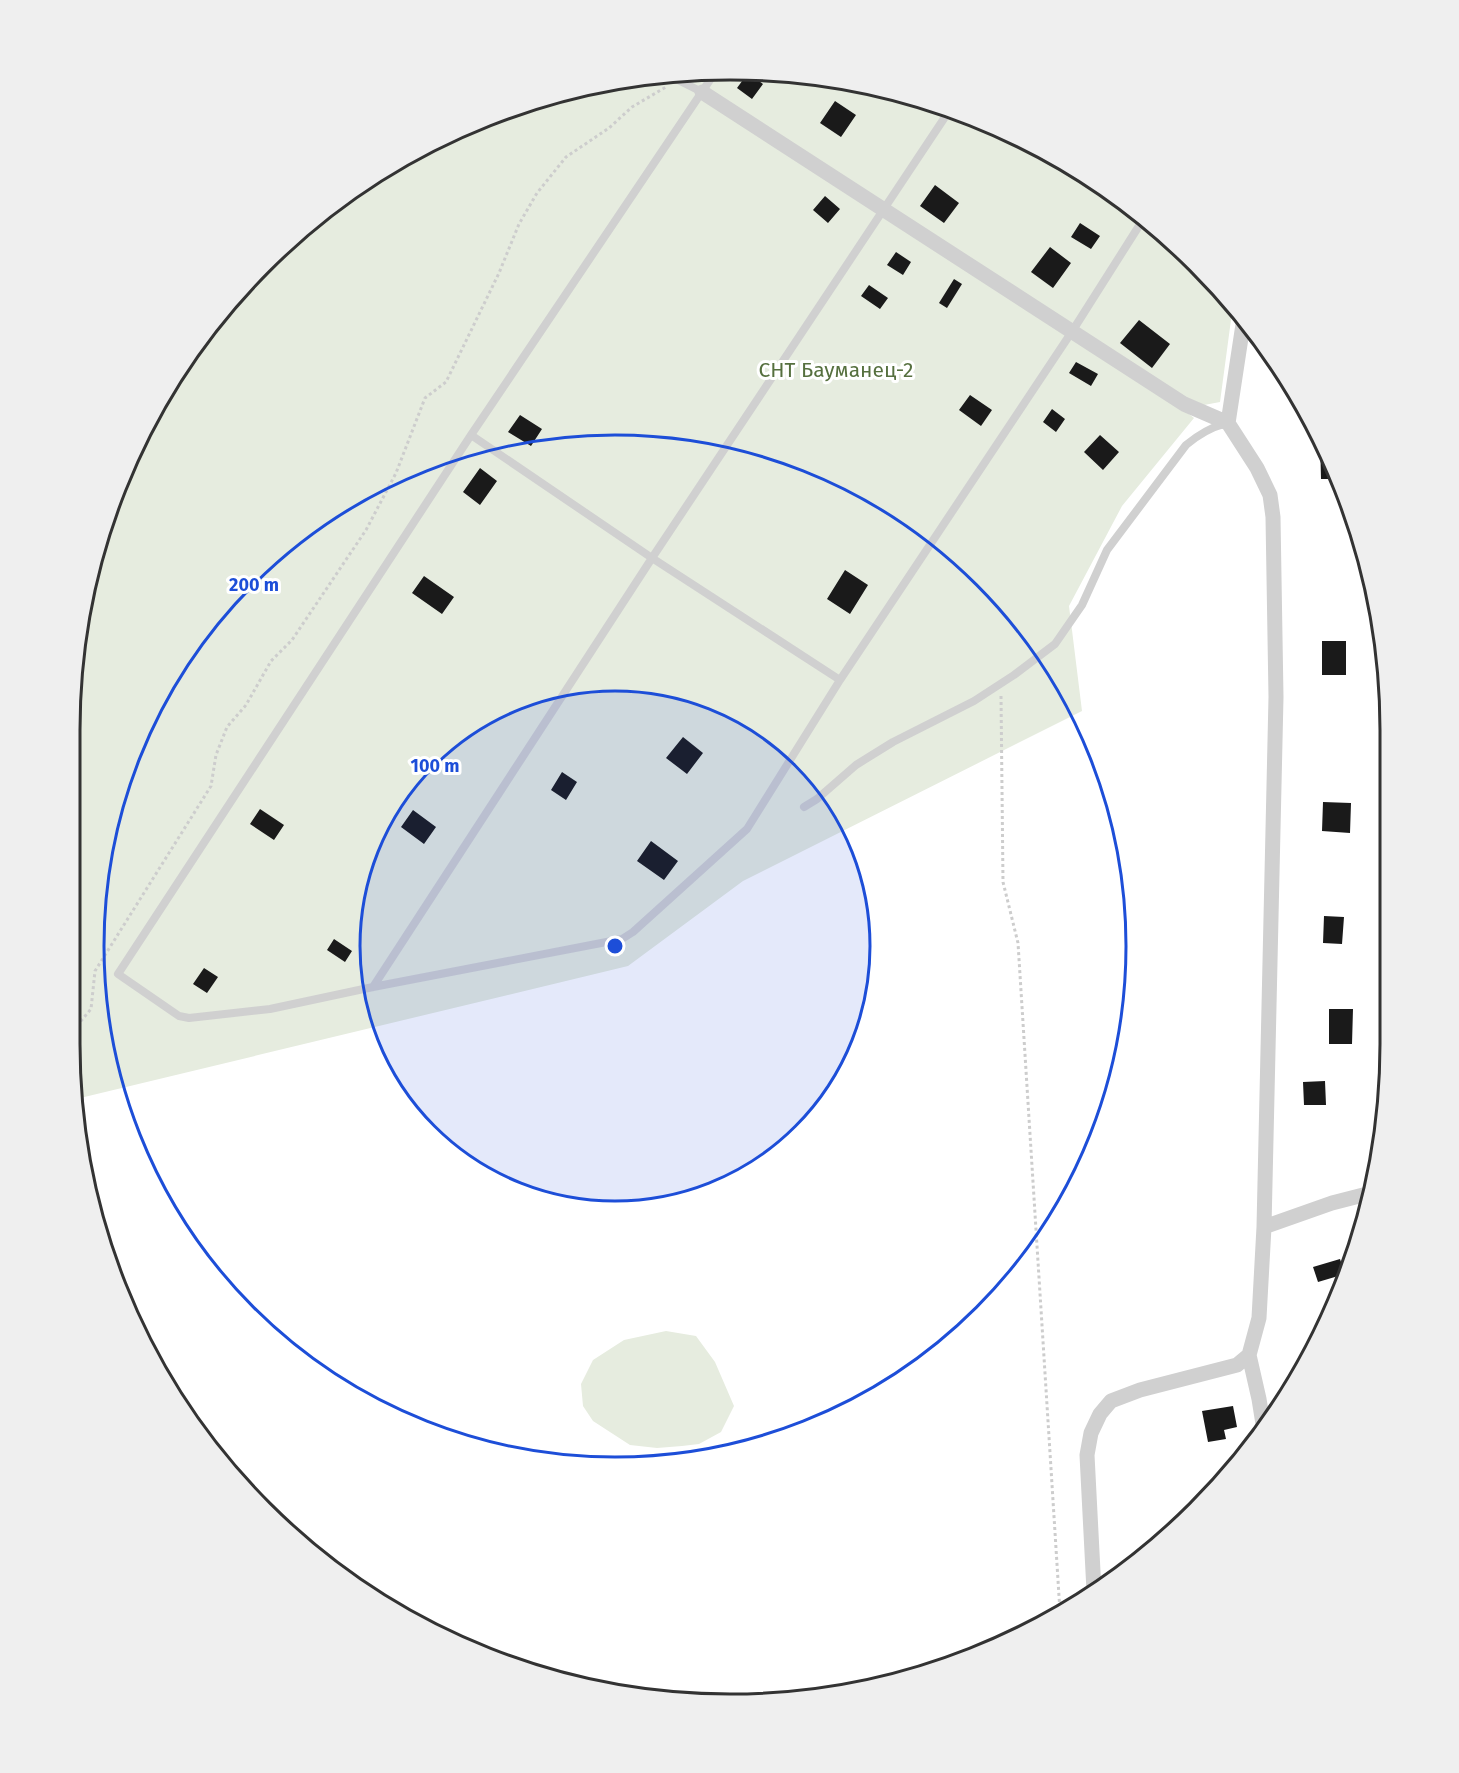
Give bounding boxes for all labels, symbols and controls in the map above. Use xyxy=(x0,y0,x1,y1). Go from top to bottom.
park label: СНТ Бауманец-2 xyxy=(759,357,913,383)
text: 200 m xyxy=(229,574,279,596)
text: 100 m xyxy=(411,755,459,777)
centre of rings xyxy=(605,936,625,956)

